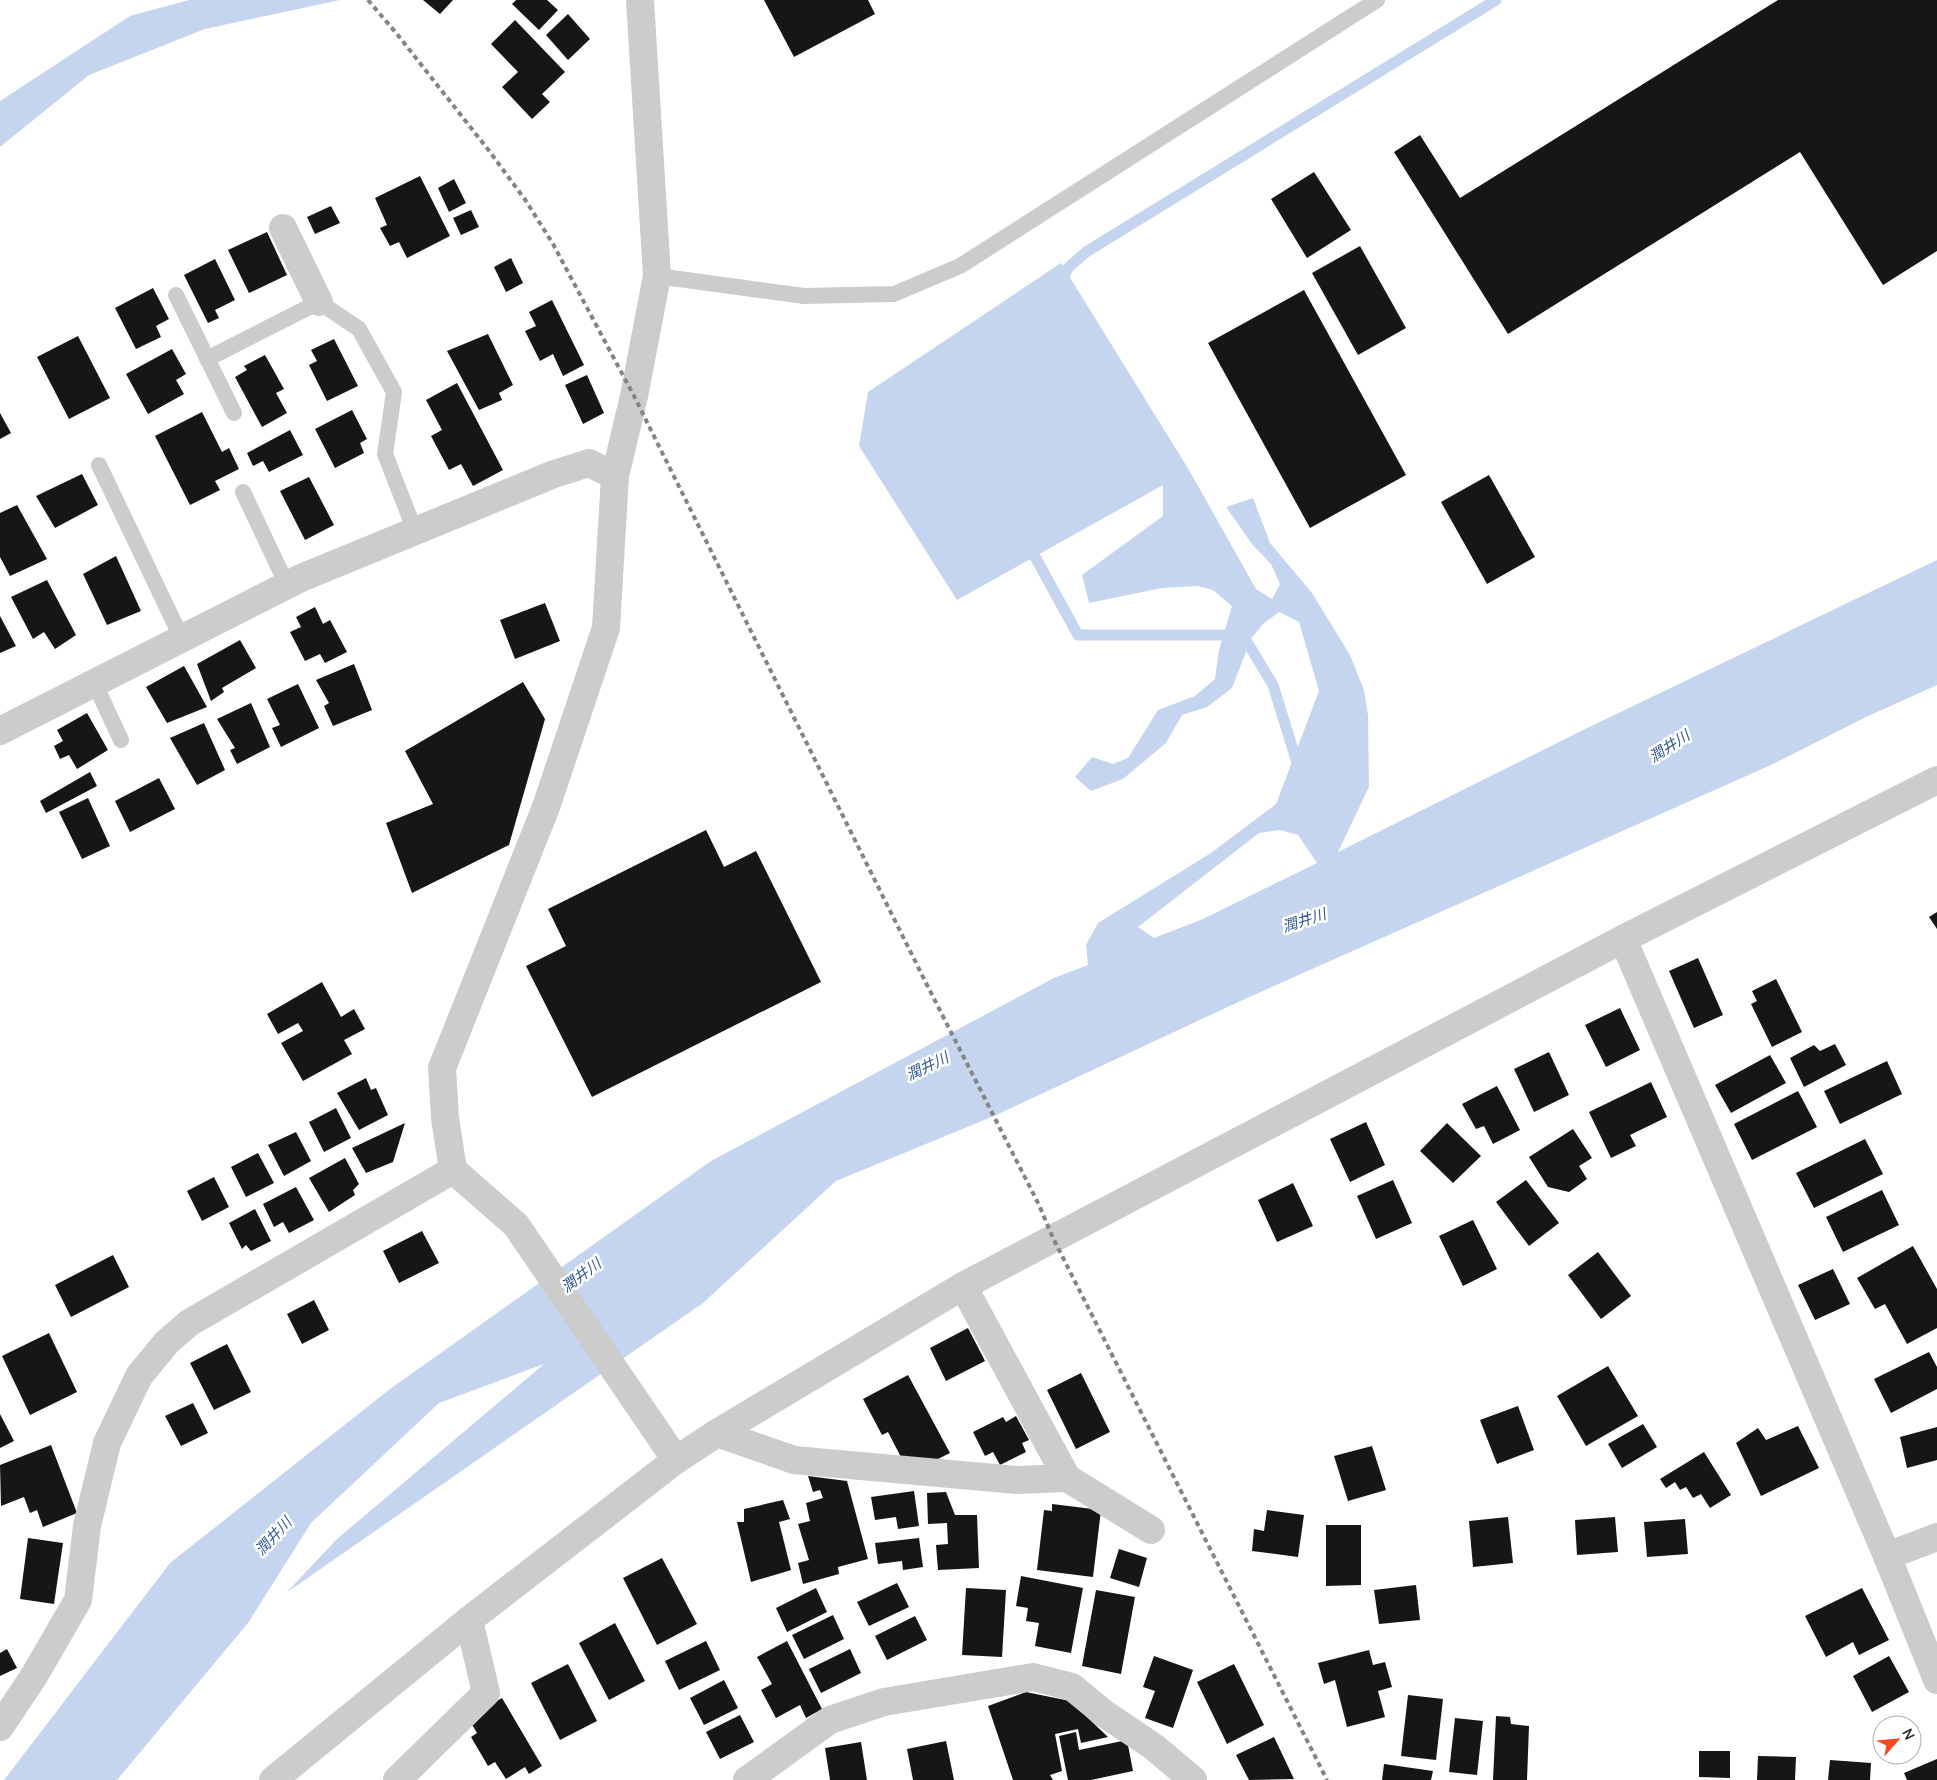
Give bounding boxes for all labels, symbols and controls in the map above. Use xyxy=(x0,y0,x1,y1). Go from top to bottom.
water label: 潤井川 xyxy=(1644,724,1695,767)
water label: 潤井川 xyxy=(1279,902,1331,937)
water label: 潤井川 xyxy=(902,1046,954,1085)
water label: 潤井川 xyxy=(557,1252,607,1297)
water label: 潤井川 xyxy=(250,1511,297,1560)
north arrow xyxy=(1872,1715,1922,1765)
text: N xyxy=(1898,1725,1920,1743)

